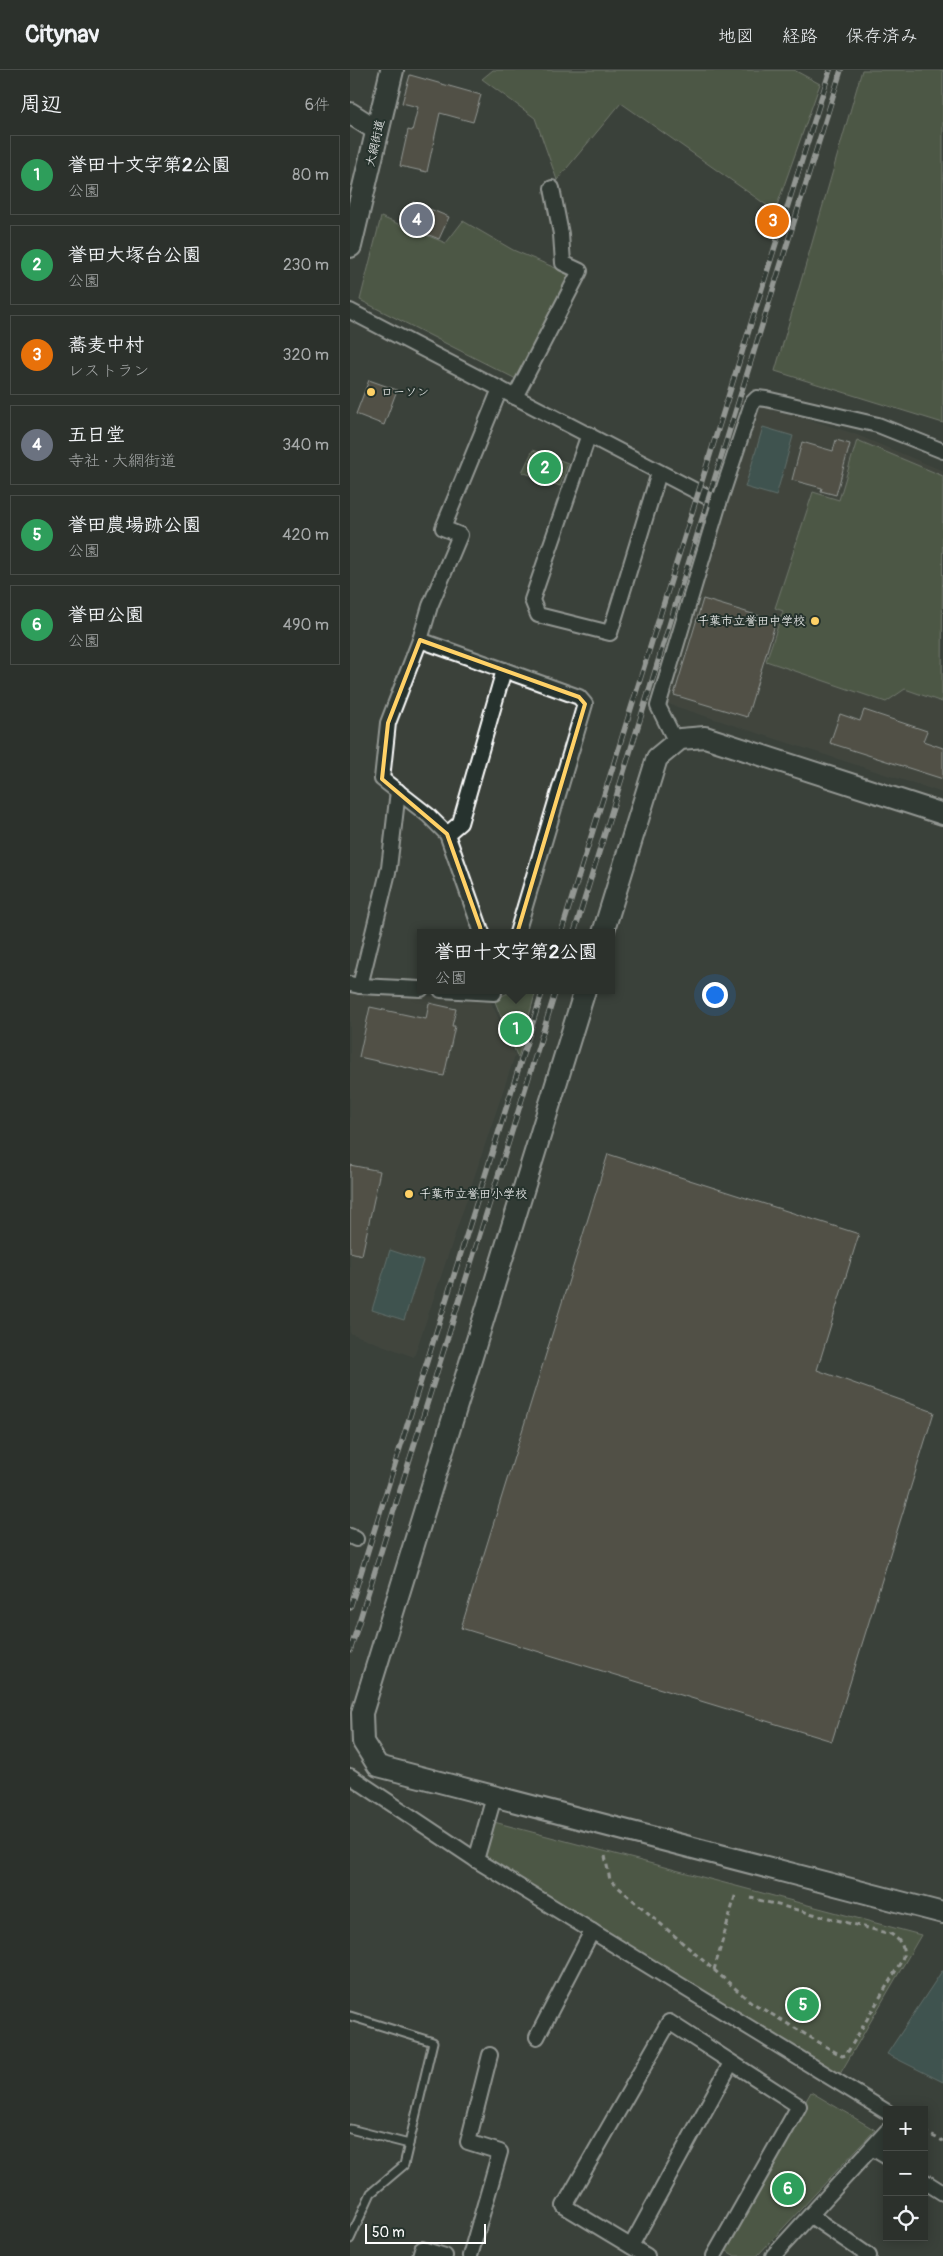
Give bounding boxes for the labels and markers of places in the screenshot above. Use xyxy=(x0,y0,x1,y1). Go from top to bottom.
pin: 4 xyxy=(401,201,433,239)
pin: 3 xyxy=(757,202,789,240)
place label: ローソン xyxy=(381,385,429,400)
marker: ローソン xyxy=(365,386,377,398)
pin: 2 xyxy=(529,449,561,487)
place label: 千葉市立誉田中学校 xyxy=(697,614,805,629)
marker: 千葉市立誉田中学校 xyxy=(809,615,821,627)
pin: 1 xyxy=(500,1010,532,1048)
place label: 千葉市立誉田小学校 xyxy=(419,1187,527,1202)
marker: 千葉市立誉田小学校 xyxy=(403,1188,415,1200)
pin: 5 xyxy=(787,1986,819,2024)
pin: 6 xyxy=(772,2170,804,2208)

